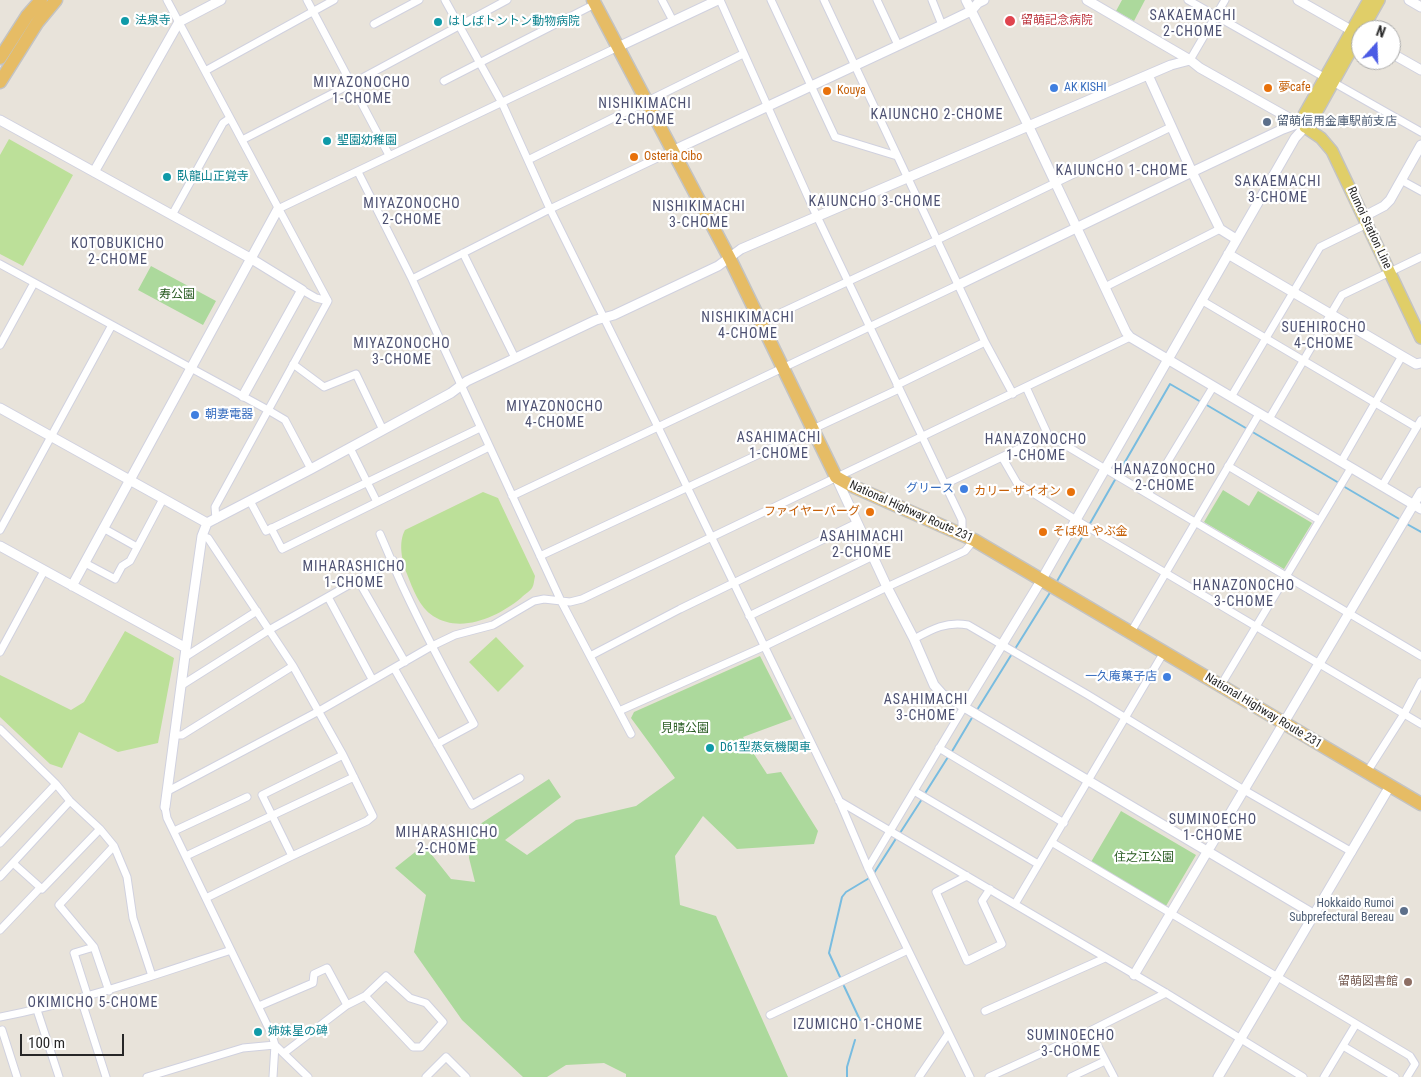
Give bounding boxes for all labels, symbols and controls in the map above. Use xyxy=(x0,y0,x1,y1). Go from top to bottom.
district label: SAKAEMACHI 2-CHOME xyxy=(1148,8,1238,40)
place label: 法泉寺 xyxy=(135,14,171,28)
marker: 留萌記念病院 xyxy=(1003,14,1017,28)
place label: 留萌記念病院 xyxy=(1021,14,1093,28)
marker: 法泉寺 xyxy=(119,15,131,27)
place label: はしばトントン動物病院 xyxy=(448,15,580,29)
marker: はしばトントン動物病院 xyxy=(432,16,444,28)
north arrow xyxy=(1351,20,1401,70)
text: N xyxy=(1374,23,1388,41)
district label: MIYAZONOCHO 1-CHOME xyxy=(312,75,412,108)
place label: AK KISHI xyxy=(1064,81,1106,95)
place label: 夢cafe xyxy=(1278,81,1311,95)
marker: AK KISHI xyxy=(1048,82,1060,94)
marker: 夢cafe xyxy=(1262,82,1274,94)
place label: Kouya xyxy=(837,84,866,98)
marker: Kouya xyxy=(821,85,833,97)
district label: NISHIKIMACHI 2-CHOME xyxy=(597,96,693,128)
district label: KAIUNCHO 2-CHOME xyxy=(869,107,1005,123)
place label: 留萌信用金庫駅前支店 xyxy=(1277,115,1397,129)
marker: 留萌信用金庫駅前支店 xyxy=(1261,116,1273,128)
place label: 聖園幼稚園 xyxy=(337,134,397,148)
marker: 聖園幼稚園 xyxy=(321,135,333,147)
place label: Osteria Cibo xyxy=(644,150,702,164)
marker: Osteria Cibo xyxy=(628,151,640,163)
district label: KAIUNCHO 1-CHOME xyxy=(1054,163,1190,179)
place label: 臥龍山正覚寺 xyxy=(177,170,249,184)
marker: 臥龍山正覚寺 xyxy=(161,171,173,183)
district label: SAKAEMACHI 3-CHOME xyxy=(1233,174,1323,206)
street label: Rumoi Station Line xyxy=(1344,185,1394,271)
district label: KAIUNCHO 3-CHOME xyxy=(807,194,943,210)
district label: MIYAZONOCHO 2-CHOME xyxy=(362,196,462,228)
district label: NISHIKIMACHI 3-CHOME xyxy=(651,199,747,232)
district label: KOTOBUKICHO 2-CHOME xyxy=(70,236,166,268)
park label: 寿公園 xyxy=(159,288,195,302)
district label: NISHIKIMACHI 4-CHOME xyxy=(700,310,796,342)
district label: SUEHIROCHO 4-CHOME xyxy=(1280,320,1368,352)
district label: MIYAZONOCHO 3-CHOME xyxy=(352,336,452,368)
district label: MIYAZONOCHO 4-CHOME xyxy=(505,399,605,432)
place label: 朝妻電器 xyxy=(205,408,253,422)
marker: 朝妻電器 xyxy=(189,409,201,421)
district label: ASAHIMACHI 1-CHOME xyxy=(736,430,822,462)
district label: HANAZONOCHO 1-CHOME xyxy=(983,432,1089,464)
district label: HANAZONOCHO 2-CHOME xyxy=(1112,462,1218,494)
street label: National Highway Route 231 xyxy=(847,478,975,546)
place label: グリース xyxy=(906,482,954,496)
marker: グリース xyxy=(958,483,970,495)
place label: カリー ザイオン xyxy=(974,485,1061,499)
marker: カリー ザイオン xyxy=(1065,486,1077,498)
place label: ファイヤーバーグ xyxy=(764,505,860,519)
marker: ファイヤーバーグ xyxy=(864,506,876,518)
place label: そば処 やぶ金 xyxy=(1053,525,1128,539)
marker: そば処 やぶ金 xyxy=(1037,526,1049,538)
district label: ASAHIMACHI 2-CHOME xyxy=(819,529,905,562)
district label: MIHARASHICHO 1-CHOME xyxy=(301,559,407,592)
district label: HANAZONOCHO 3-CHOME xyxy=(1191,578,1297,610)
place label: 一久庵菓子店 xyxy=(1085,670,1157,684)
street label: National Highway Route 231 xyxy=(1202,670,1324,752)
marker: 一久庵菓子店 xyxy=(1161,671,1173,683)
district label: ASAHIMACHI 3-CHOME xyxy=(883,692,969,724)
park label: 見晴公園 xyxy=(661,722,709,736)
place label: D61型蒸気機関車 xyxy=(720,741,811,755)
marker: D61型蒸気機関車 xyxy=(704,742,716,754)
district label: SUMINOECHO 1-CHOME xyxy=(1168,812,1258,844)
district label: MIHARASHICHO 2-CHOME xyxy=(394,825,500,858)
park label: 住之江公園 xyxy=(1114,851,1174,865)
place label: Hokkaido Rumoi Subprefectural Bereau xyxy=(1289,897,1394,925)
marker: Hokkaido Rumoi Subprefectural Bereau xyxy=(1398,905,1410,917)
place label: 留萌図書館 xyxy=(1338,975,1398,989)
marker: 留萌図書館 xyxy=(1402,976,1414,988)
district label: OKIMICHO 5-CHOME xyxy=(26,995,160,1011)
district label: IZUMICHO 1-CHOME xyxy=(791,1017,925,1033)
scale bar xyxy=(22,1024,126,1056)
place label: 姉妹星の碑 xyxy=(268,1025,328,1039)
marker: 姉妹星の碑 xyxy=(252,1026,264,1038)
district label: SUMINOECHO 3-CHOME xyxy=(1026,1028,1116,1060)
text: 100 m xyxy=(28,1034,65,1052)

